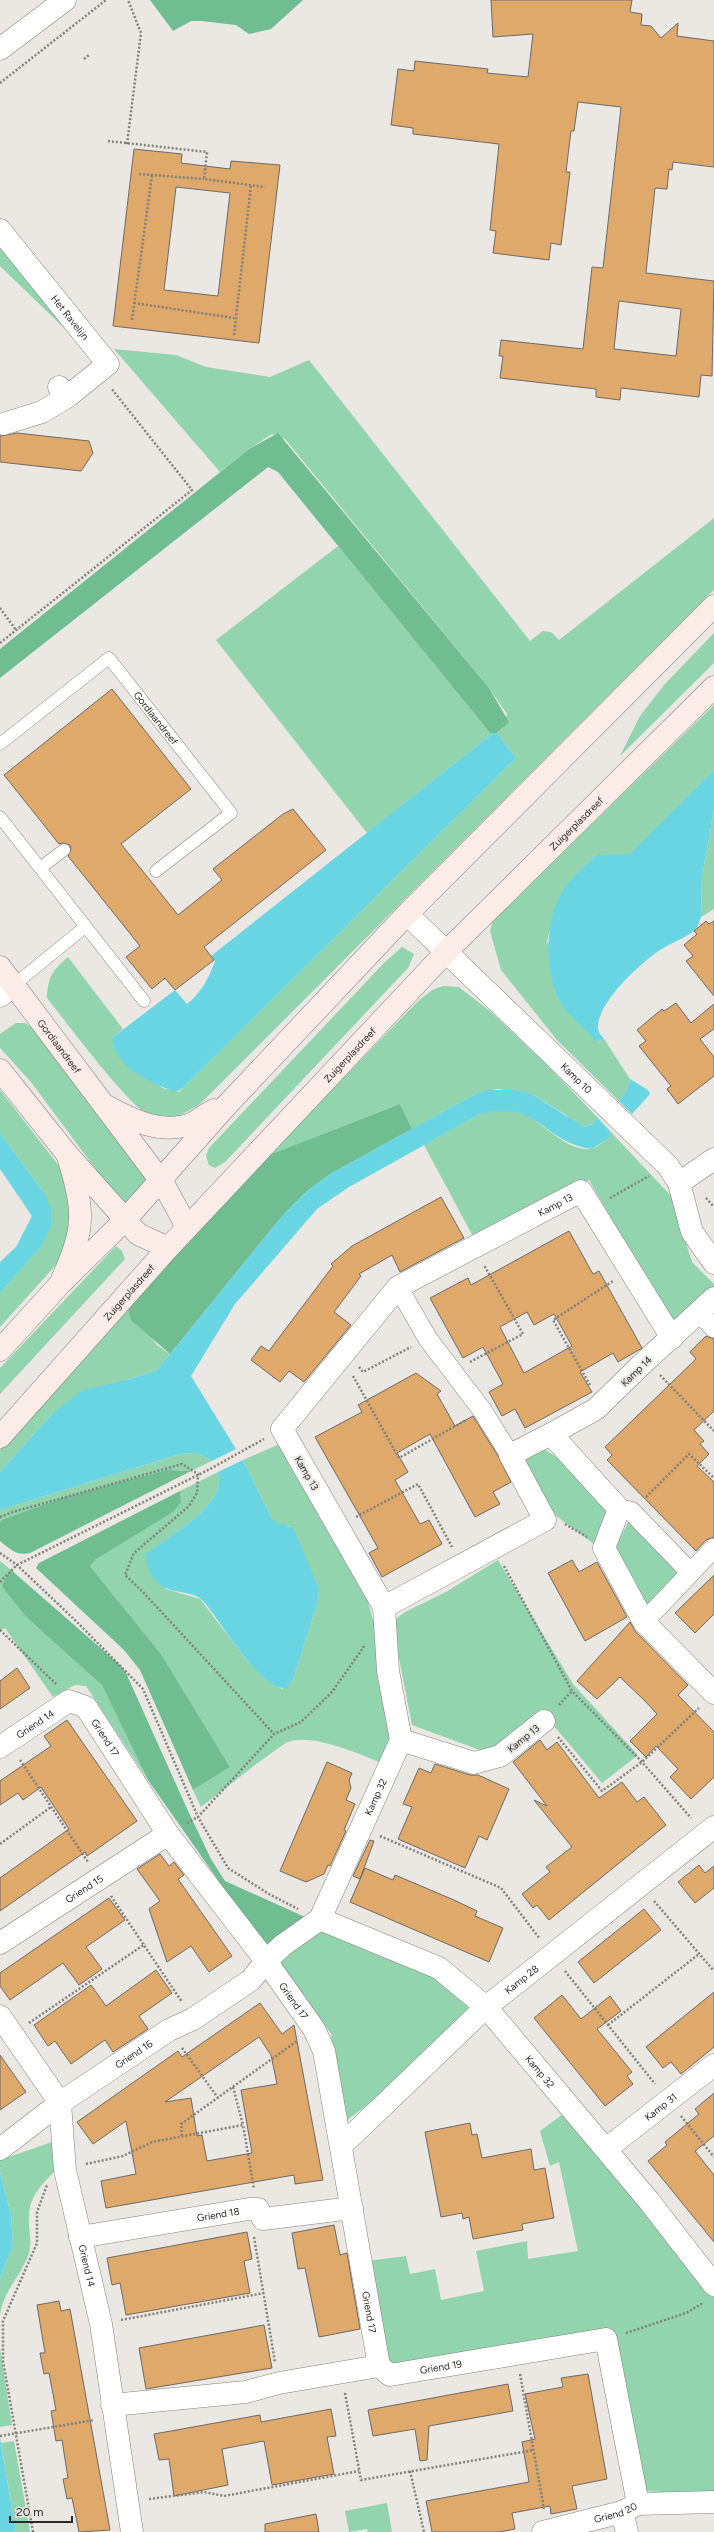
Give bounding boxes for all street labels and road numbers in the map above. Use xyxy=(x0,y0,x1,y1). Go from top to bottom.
street label: Het Ravelijn xyxy=(48,292,92,343)
street label: Gordiaandreef xyxy=(131,689,181,748)
street label: Zuigerplasdreef xyxy=(547,794,606,853)
street label: Gordiaandreef xyxy=(34,1017,84,1076)
street label: Zuigerplasdreef xyxy=(321,1025,379,1085)
street label: Kamp 10 xyxy=(558,1060,595,1096)
street label: Kamp 13 xyxy=(536,1190,575,1220)
street label: Zuigerplasdreef xyxy=(101,1261,158,1323)
street label: Kamp 14 xyxy=(618,1353,655,1389)
street label: Kamp 13 xyxy=(292,1454,322,1493)
street label: Griend 14 xyxy=(14,1707,57,1741)
street label: Griend 17 xyxy=(88,1716,122,1759)
street label: Kamp 13 xyxy=(505,1722,542,1755)
street label: Kamp 32 xyxy=(362,1777,390,1817)
street label: Griend 15 xyxy=(63,1872,106,1906)
street label: Kamp 28 xyxy=(502,1962,541,1997)
street label: Griend 17 xyxy=(276,1980,311,2022)
street label: Griend 16 xyxy=(112,2037,155,2071)
street label: Kamp 32 xyxy=(522,2053,557,2091)
street label: Kamp 31 xyxy=(642,2090,680,2124)
street label: Griend 18 xyxy=(196,2205,240,2225)
street label: Griend 14 xyxy=(76,2243,98,2288)
street label: Griend 17 xyxy=(359,2290,379,2335)
street label: Griend 19 xyxy=(419,2357,463,2377)
street label: Griend 20 xyxy=(593,2500,639,2526)

